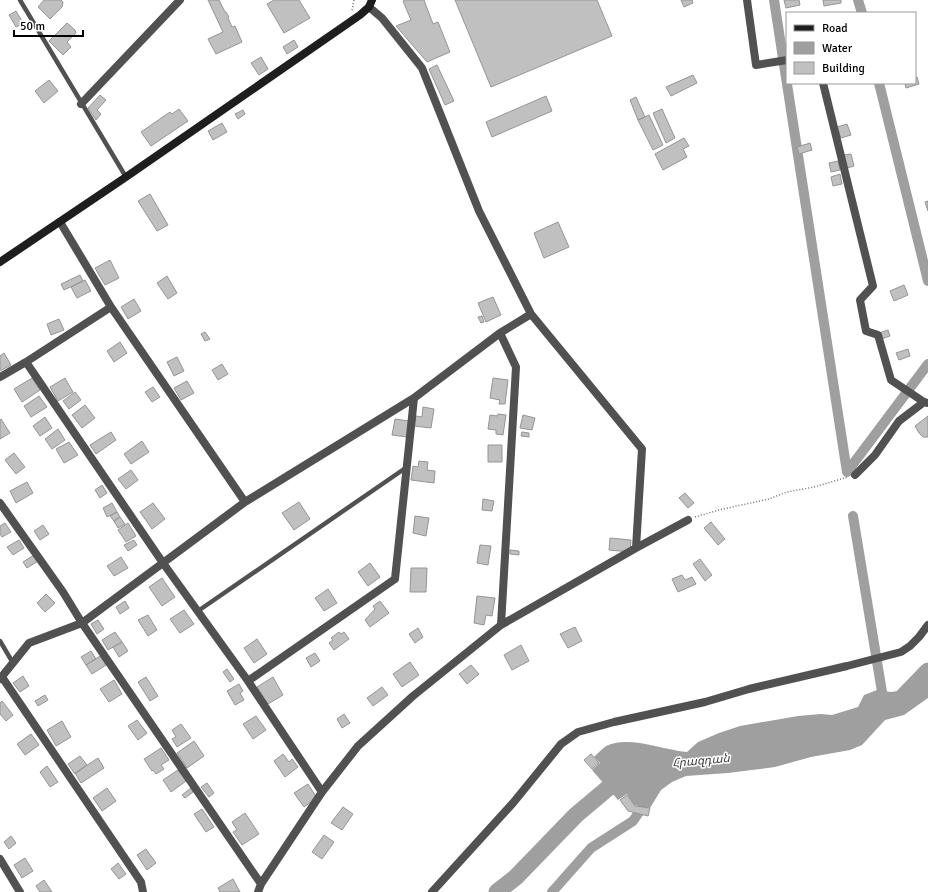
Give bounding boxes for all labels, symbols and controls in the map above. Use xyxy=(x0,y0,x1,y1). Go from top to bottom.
scale bar xyxy=(14,12,83,38)
legend xyxy=(786,12,916,84)
text: 50 m xyxy=(20,19,45,34)
text: Road xyxy=(822,21,848,36)
text: Water xyxy=(822,41,853,56)
text: Building xyxy=(822,61,865,76)
water label: Հրազդան xyxy=(672,751,731,771)

